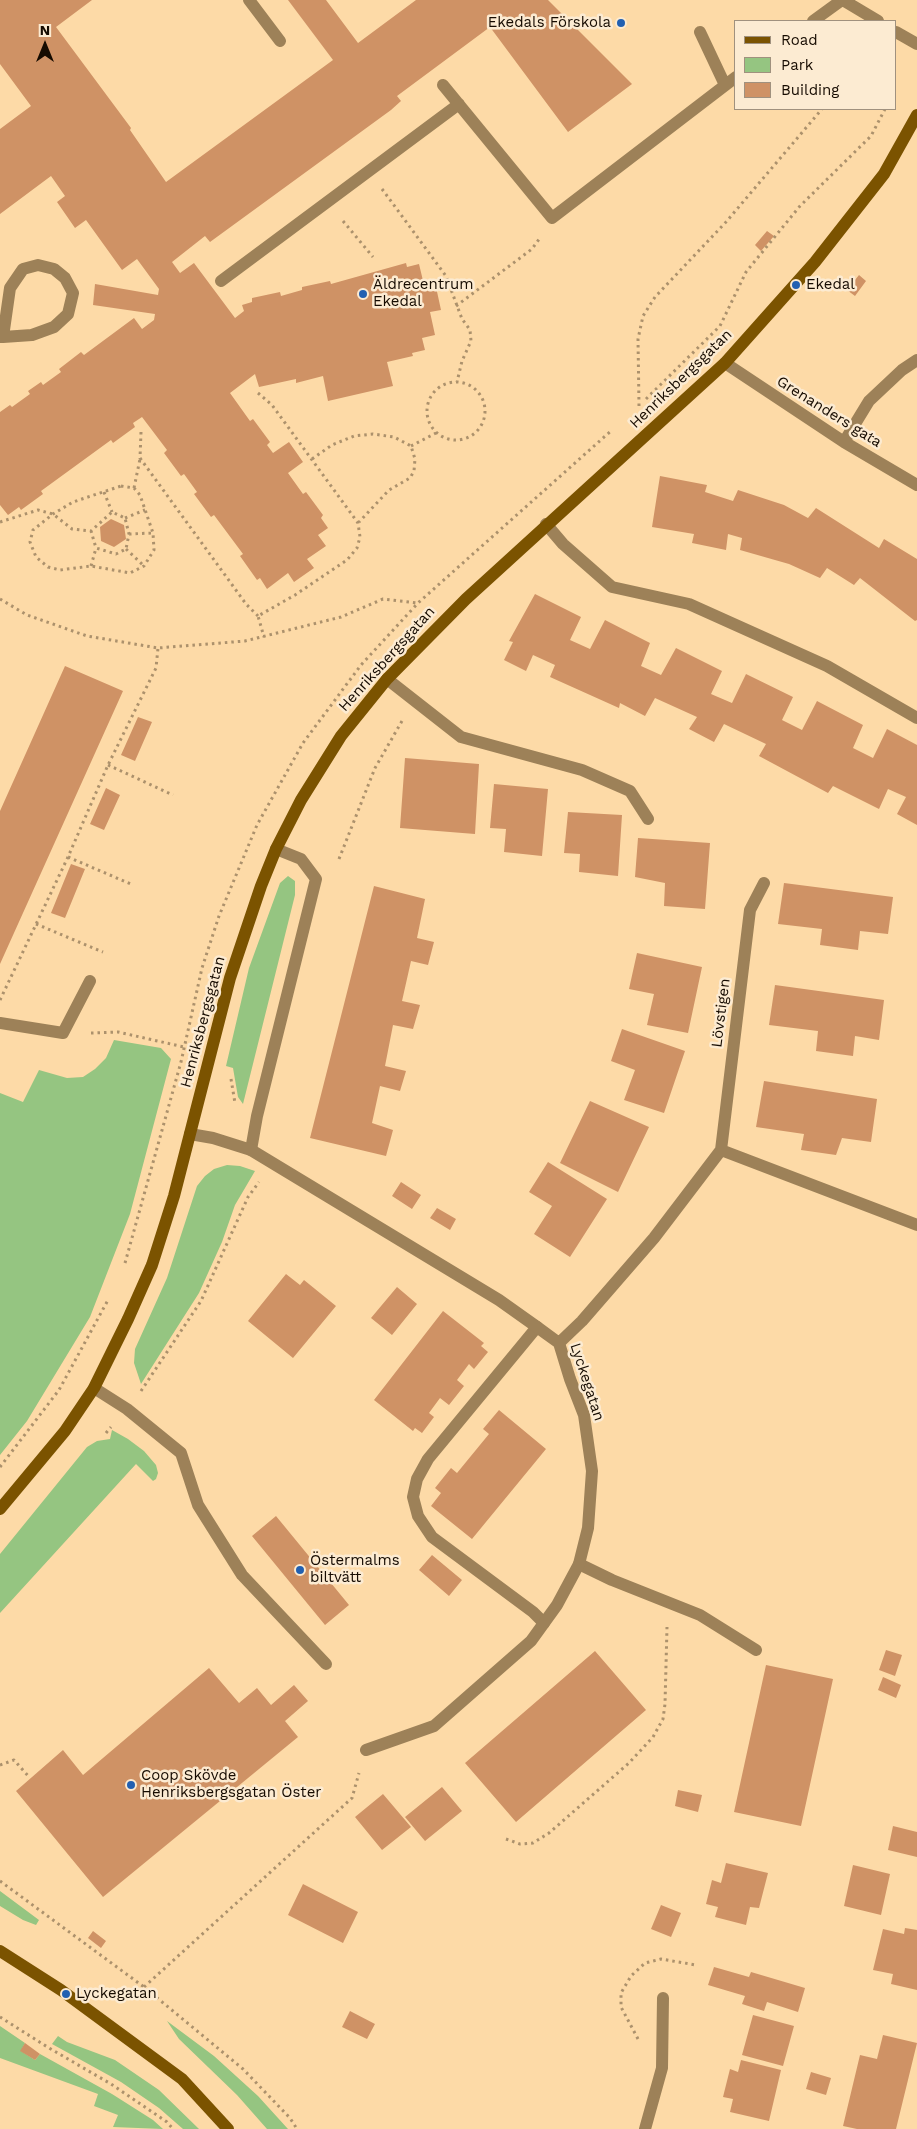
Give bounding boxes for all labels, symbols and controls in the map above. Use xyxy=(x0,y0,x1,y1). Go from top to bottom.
place label: Ekedals Förskola xyxy=(488,14,611,32)
marker: Ekedals Förskola xyxy=(615,17,627,29)
north arrow xyxy=(20,20,70,70)
legend xyxy=(734,20,897,110)
text: N xyxy=(40,22,50,38)
text: Road xyxy=(781,31,818,49)
text: Park xyxy=(781,56,813,74)
text: Building xyxy=(781,81,839,99)
place label: Äldrecentrum Ekedal xyxy=(373,276,474,311)
place label: Ekedal xyxy=(806,276,855,294)
marker: Ekedal xyxy=(790,279,802,291)
marker: Äldrecentrum Ekedal xyxy=(357,288,369,300)
street label: Henriksbergsgatan xyxy=(626,326,736,432)
street label: Grenanders gata xyxy=(773,372,885,452)
street label: Henriksbergsgatan xyxy=(335,603,439,715)
street label: Henriksbergsgatan xyxy=(177,954,229,1090)
street label: Lövstigen xyxy=(708,977,734,1049)
street label: Lyckegatan xyxy=(566,1341,608,1423)
place label: Östermalms biltvätt xyxy=(310,1552,400,1587)
marker: Östermalms biltvätt xyxy=(294,1564,306,1576)
place label: Coop Skövde Henriksbergsgatan Öster xyxy=(141,1767,321,1802)
marker: Coop Skövde Henriksbergsgatan Öster xyxy=(125,1779,137,1791)
place label: Lyckegatan xyxy=(76,1985,157,2003)
marker: Lyckegatan xyxy=(60,1988,72,2000)

